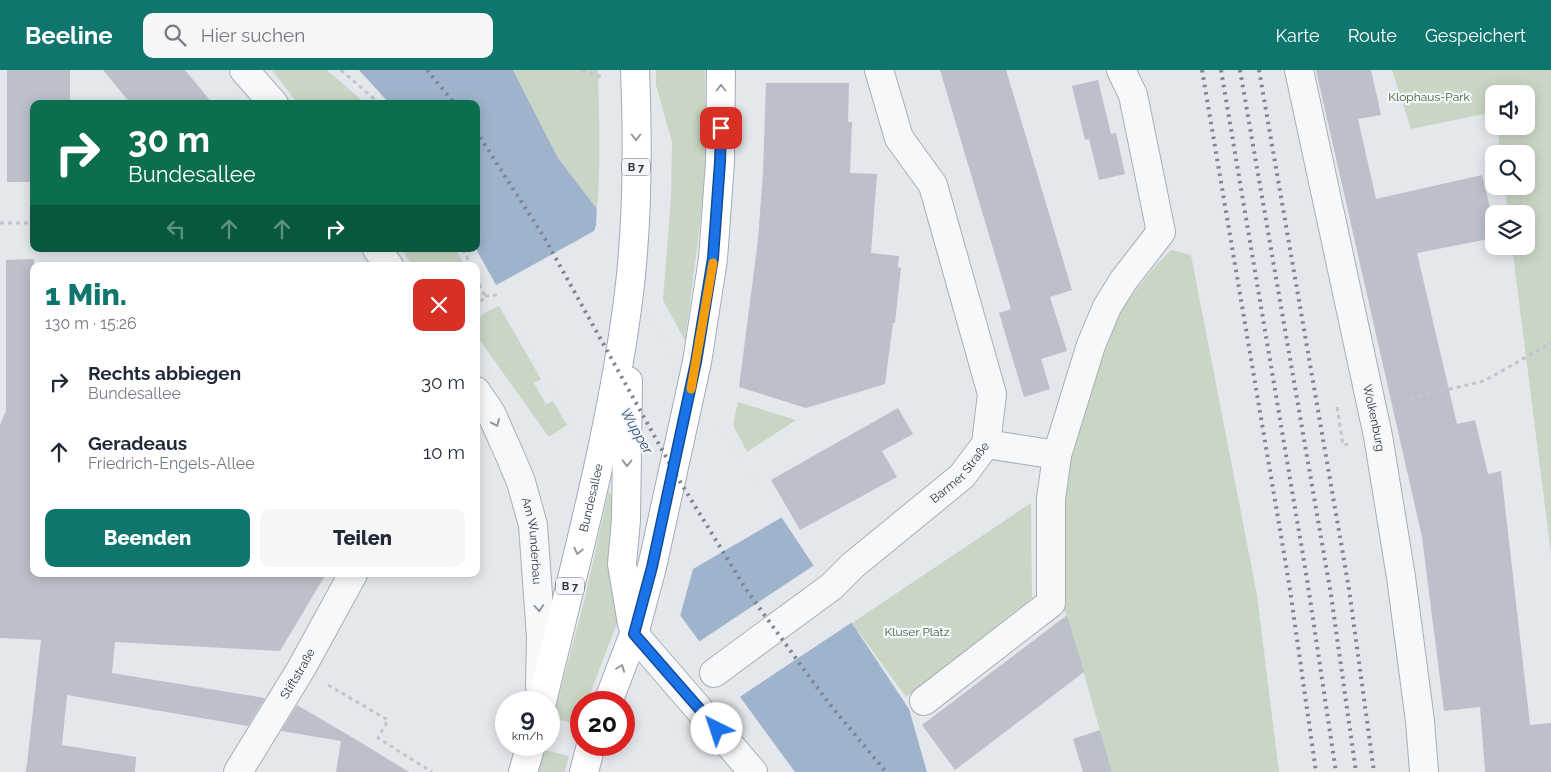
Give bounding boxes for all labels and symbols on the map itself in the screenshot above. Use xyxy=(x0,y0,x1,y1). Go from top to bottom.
one-way arrow xyxy=(716,83,726,91)
park label: Klophaus-Park xyxy=(1388,90,1470,104)
pin xyxy=(700,107,742,149)
one-way arrow xyxy=(631,133,641,141)
road number: B 7 xyxy=(622,158,650,175)
street label: Wolkenburg xyxy=(1360,383,1387,453)
water label: Wupper xyxy=(618,405,657,458)
one-way arrow xyxy=(489,418,500,427)
street label: Barmer Straße xyxy=(928,439,992,506)
one-way arrow xyxy=(622,460,632,468)
street label: Bundesallee xyxy=(577,462,606,533)
street label: Am Wunderbau xyxy=(519,496,544,585)
one-way arrow xyxy=(573,546,584,555)
road number: B 7 xyxy=(556,578,584,594)
one-way arrow xyxy=(533,604,544,612)
park label: Kluser Platz xyxy=(884,625,950,639)
street label: Stiftstraße xyxy=(277,646,318,701)
one-way arrow xyxy=(615,664,625,673)
speed limit sign: 20 xyxy=(570,691,635,756)
position arrow xyxy=(690,702,742,754)

